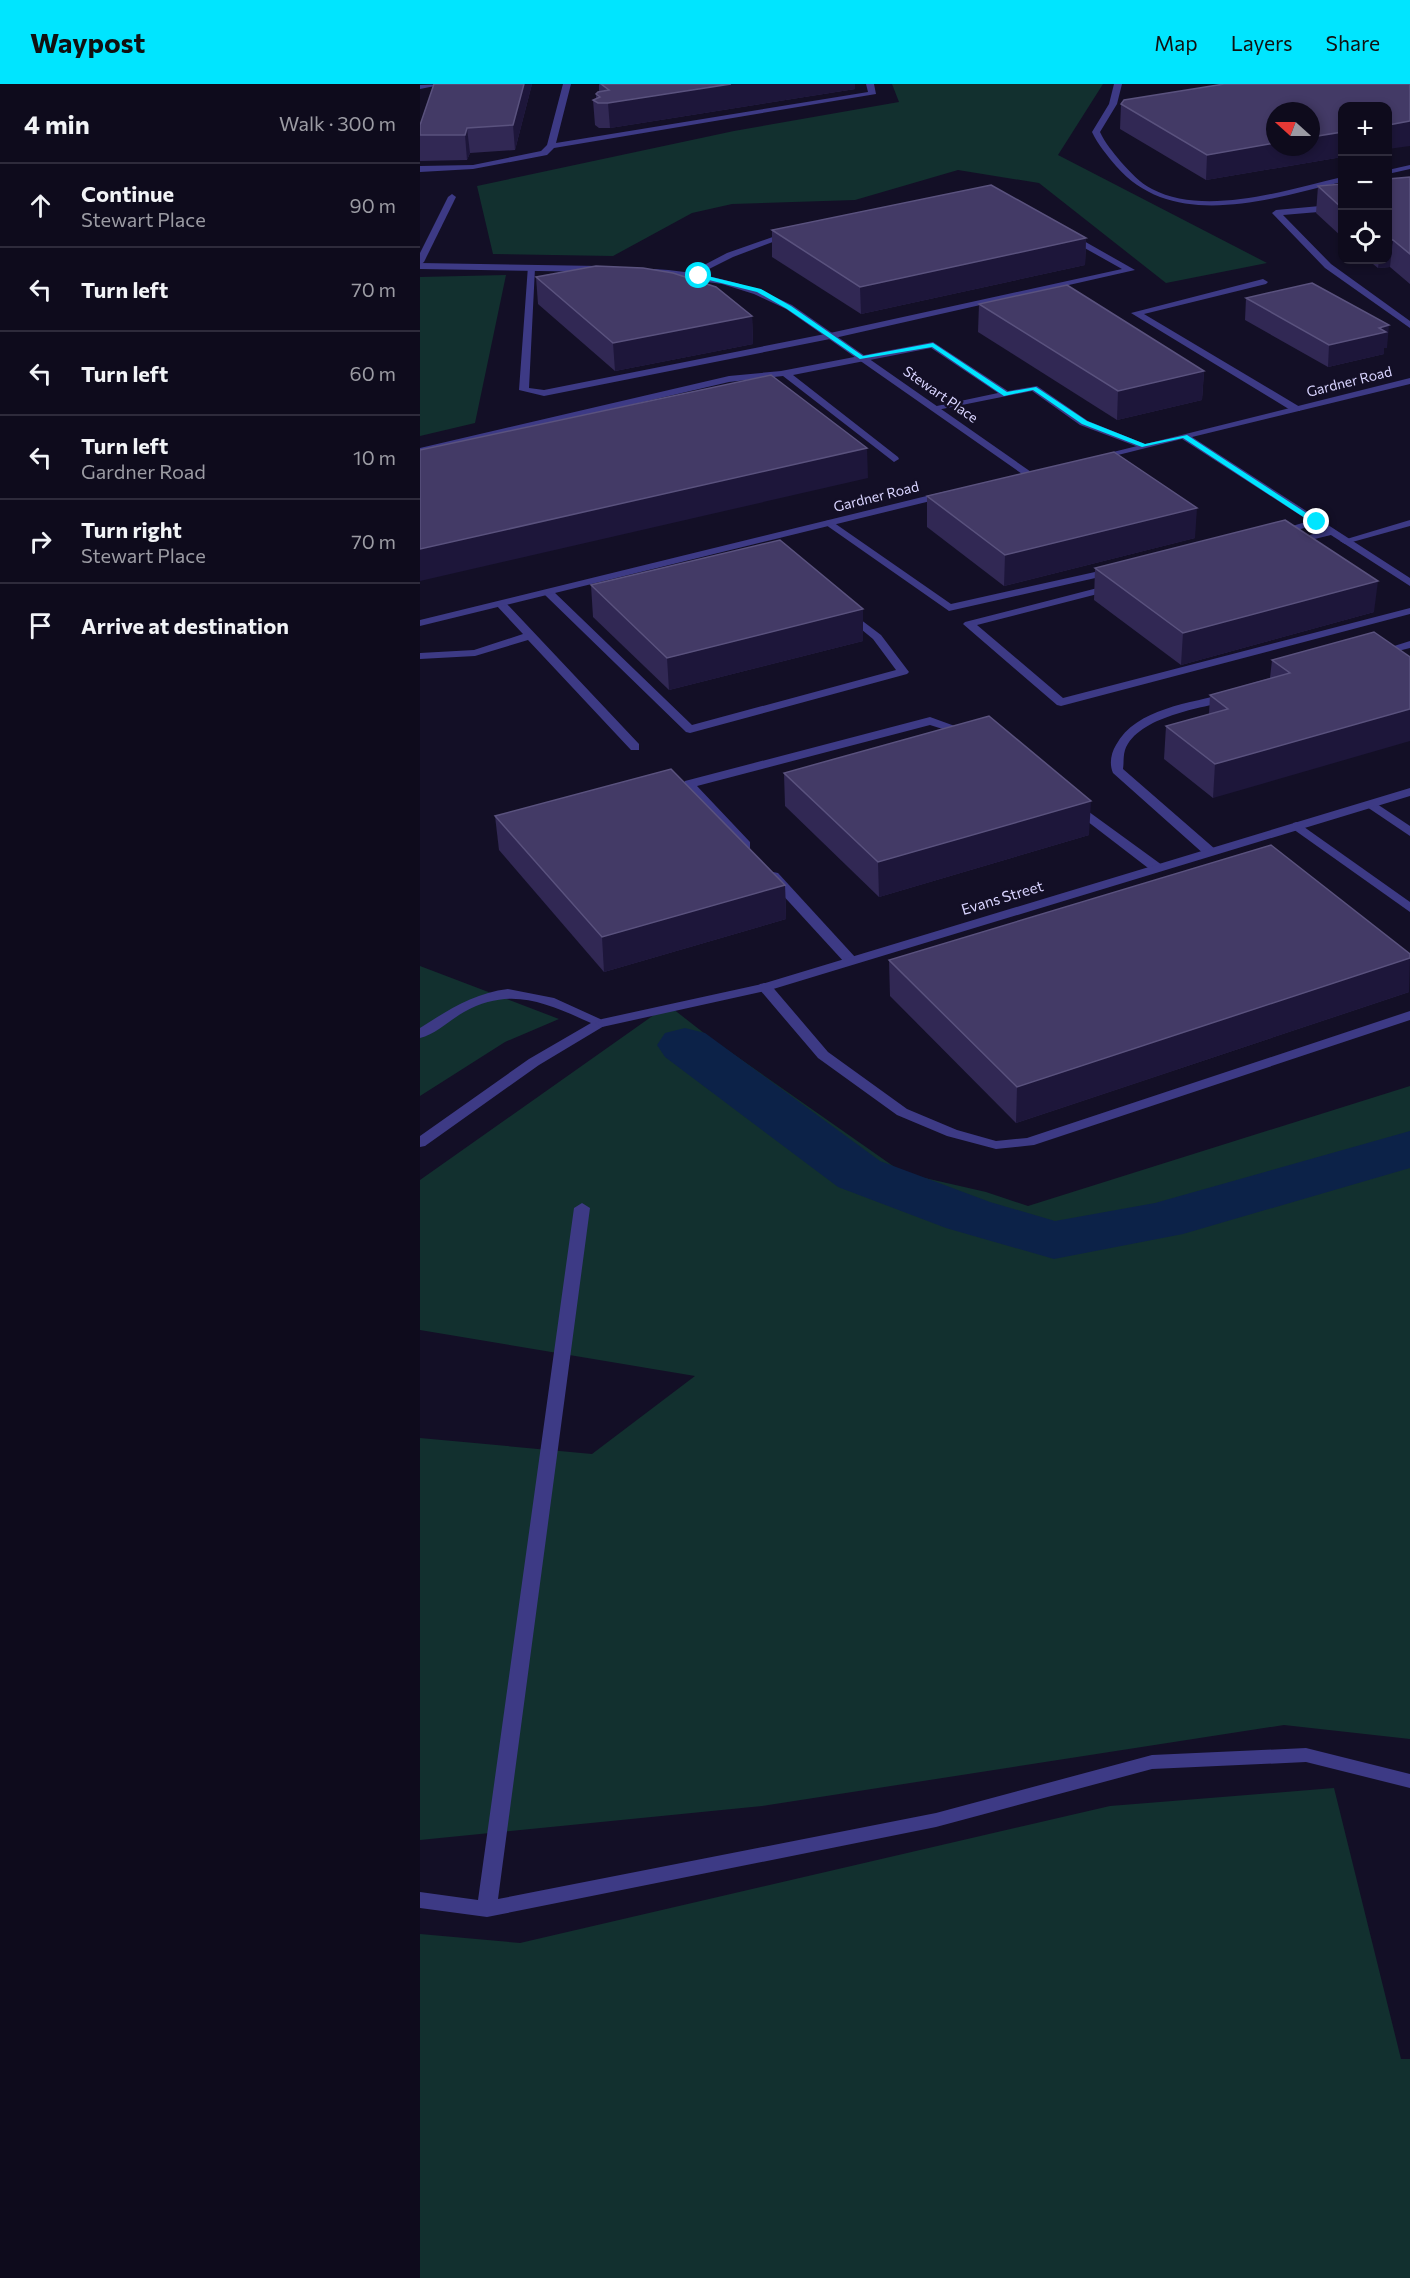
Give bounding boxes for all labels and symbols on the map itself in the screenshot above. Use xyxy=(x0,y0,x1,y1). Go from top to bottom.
north arrow xyxy=(1266,102,1320,156)
route start xyxy=(685,262,711,288)
street label: Stewart Place xyxy=(900,362,982,426)
street label: Gardner Road xyxy=(1305,362,1393,400)
street label: Gardner Road xyxy=(832,477,920,515)
route end xyxy=(1303,508,1329,534)
street label: Evans Street xyxy=(959,876,1045,918)

